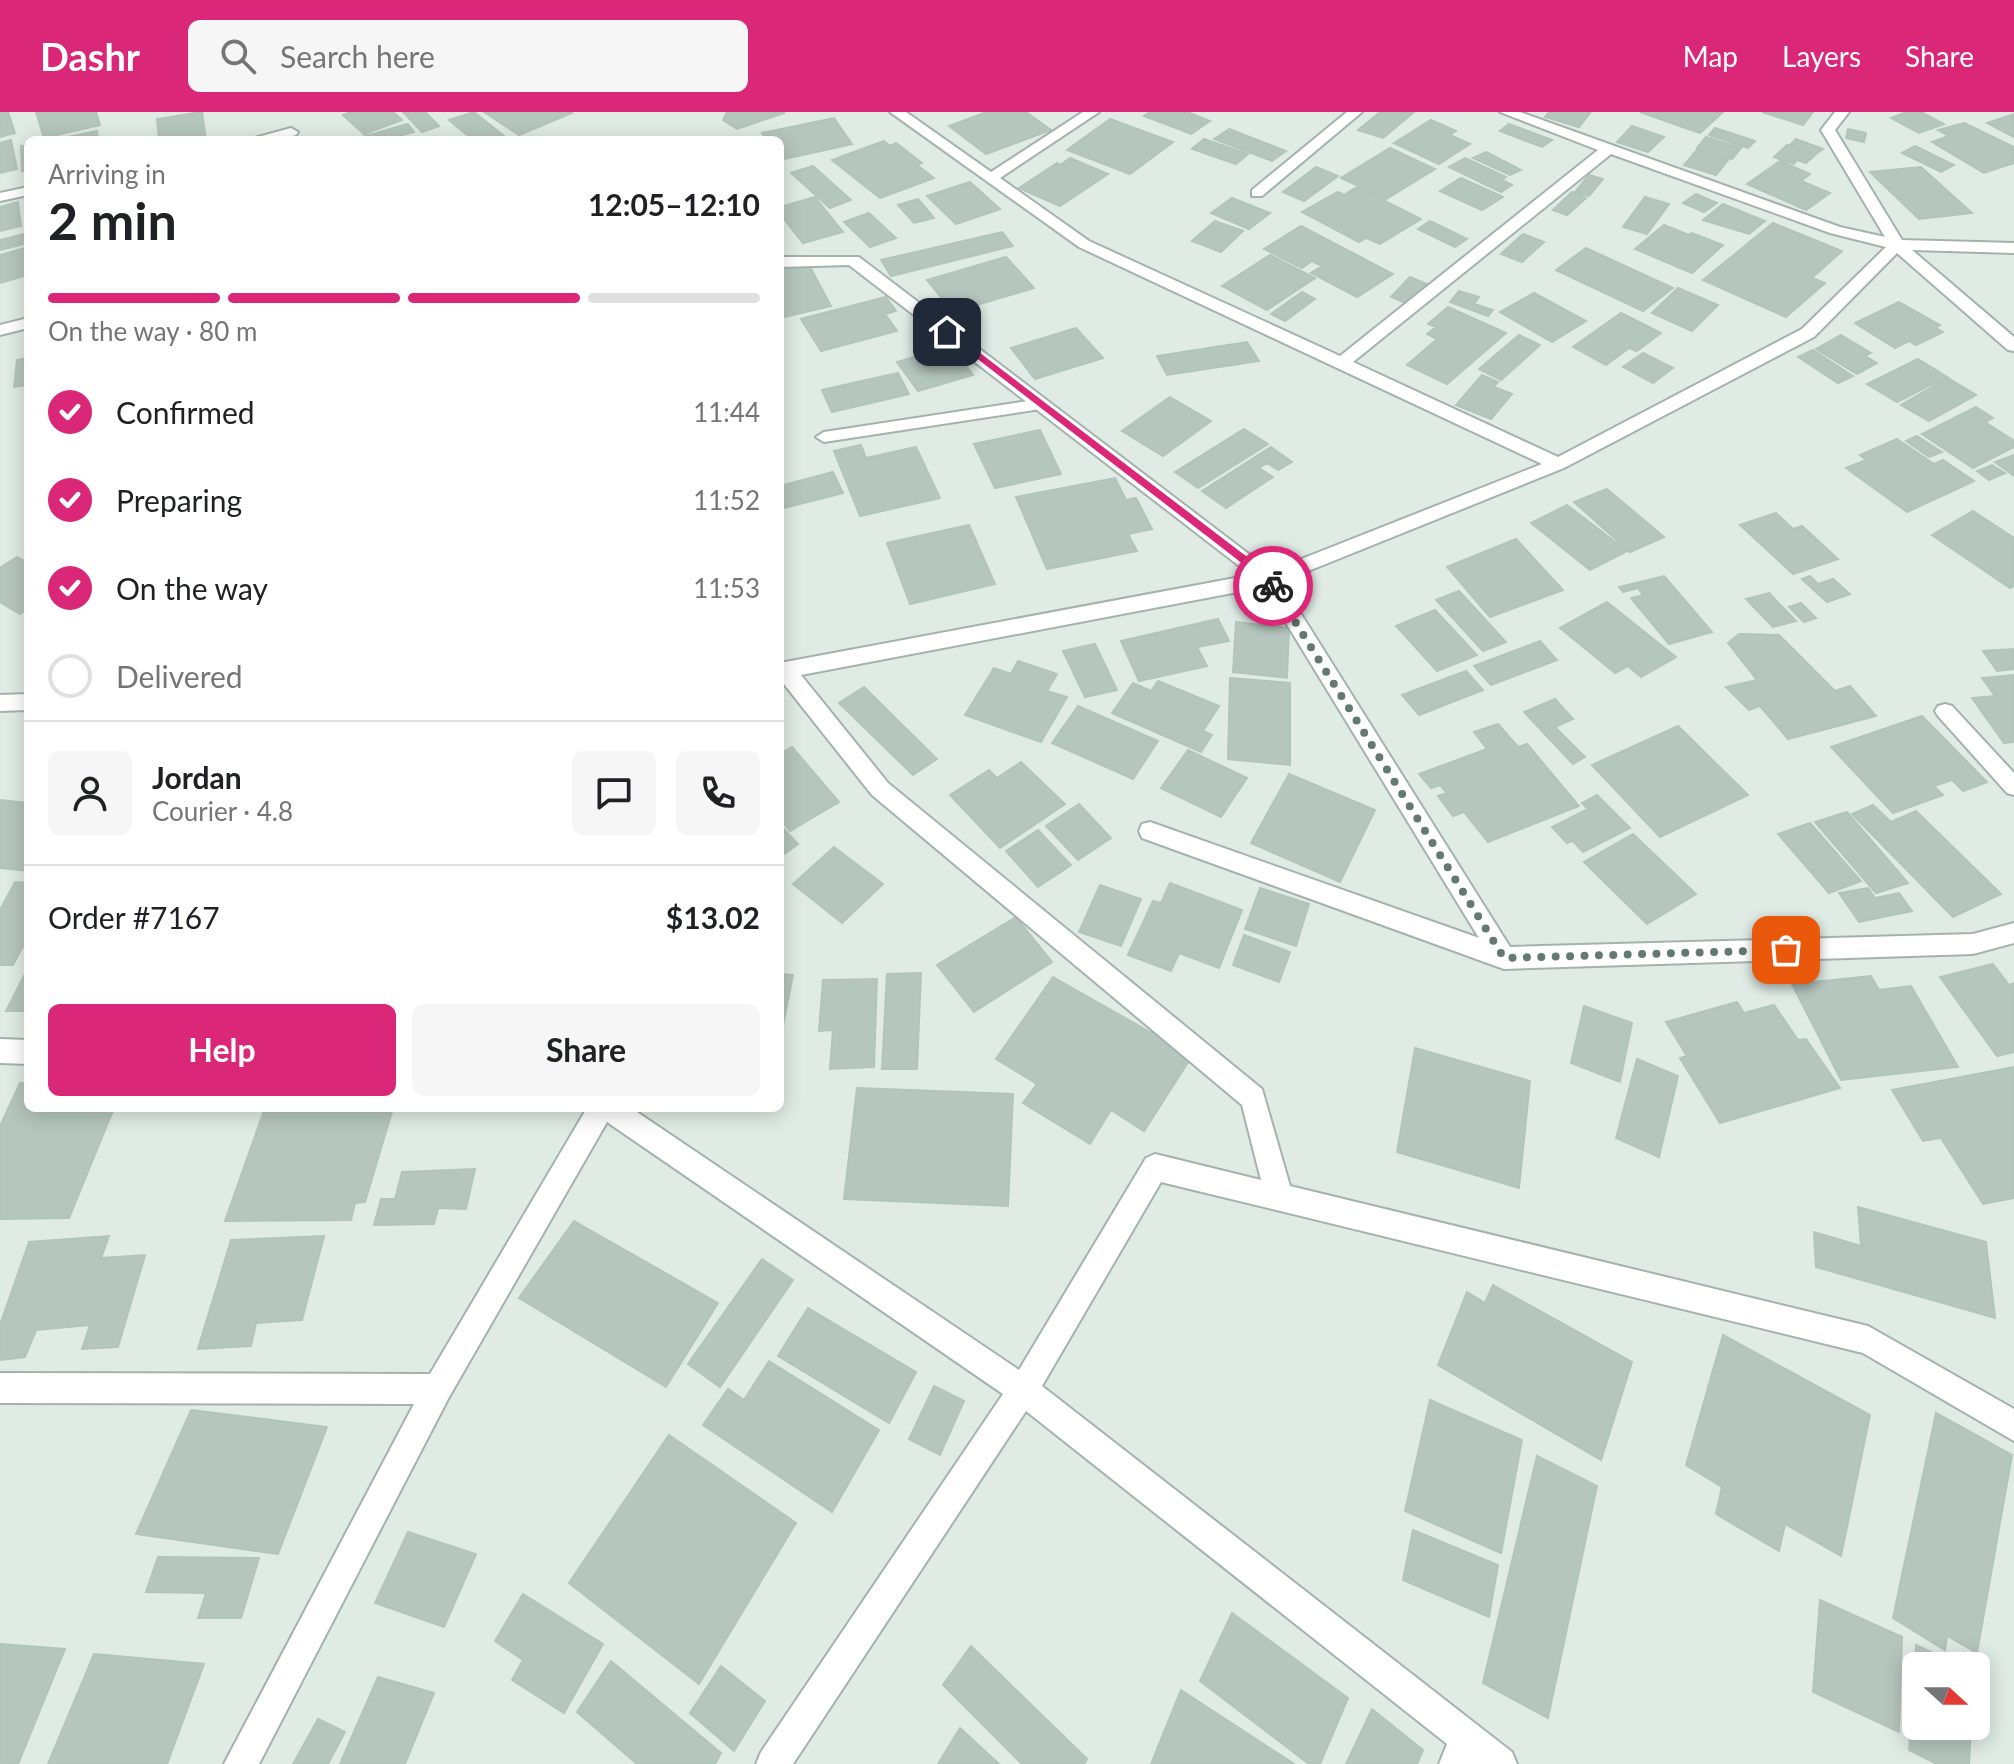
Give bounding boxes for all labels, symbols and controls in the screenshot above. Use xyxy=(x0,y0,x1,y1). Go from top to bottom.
search box xyxy=(188,20,748,92)
text: Dashr xyxy=(40,33,140,79)
icon: search xyxy=(216,34,260,78)
text: Search here xyxy=(280,38,435,74)
text: Map xyxy=(1683,39,1738,73)
text: Layers xyxy=(1782,39,1861,73)
text: Share xyxy=(1905,39,1974,73)
text: Arriving in xyxy=(48,158,166,190)
text: 12:05–12:10 xyxy=(588,186,760,222)
text: 2 min xyxy=(48,189,177,251)
pin xyxy=(913,298,981,366)
icon: home xyxy=(925,310,969,354)
text: On the way · 80 m xyxy=(48,315,257,347)
icon: check xyxy=(48,390,92,434)
text: Confirmed xyxy=(116,394,255,430)
text: 11:44 xyxy=(693,396,760,428)
icon: check xyxy=(48,478,92,522)
text: Preparing xyxy=(116,482,242,518)
text: 11:52 xyxy=(693,484,760,516)
courier xyxy=(1233,546,1313,626)
icon: bike xyxy=(1251,564,1295,608)
icon: check xyxy=(48,566,92,610)
text: On the way xyxy=(116,570,268,606)
text: 11:53 xyxy=(693,572,760,604)
text: Delivered xyxy=(116,658,243,694)
button: person xyxy=(48,751,132,835)
button: chat xyxy=(572,751,656,835)
button: phone xyxy=(676,751,760,835)
text: Jordan xyxy=(152,759,242,795)
text: Courier · 4.8 xyxy=(152,795,293,827)
text: Order #7167 xyxy=(48,899,220,935)
text: $13.02 xyxy=(666,899,760,935)
pin xyxy=(1752,916,1820,984)
icon: bag xyxy=(1764,928,1808,972)
button: Help xyxy=(48,1004,396,1096)
button: Share xyxy=(412,1004,760,1096)
north arrow xyxy=(1902,1652,1990,1740)
map controls xyxy=(1902,1652,1990,1740)

